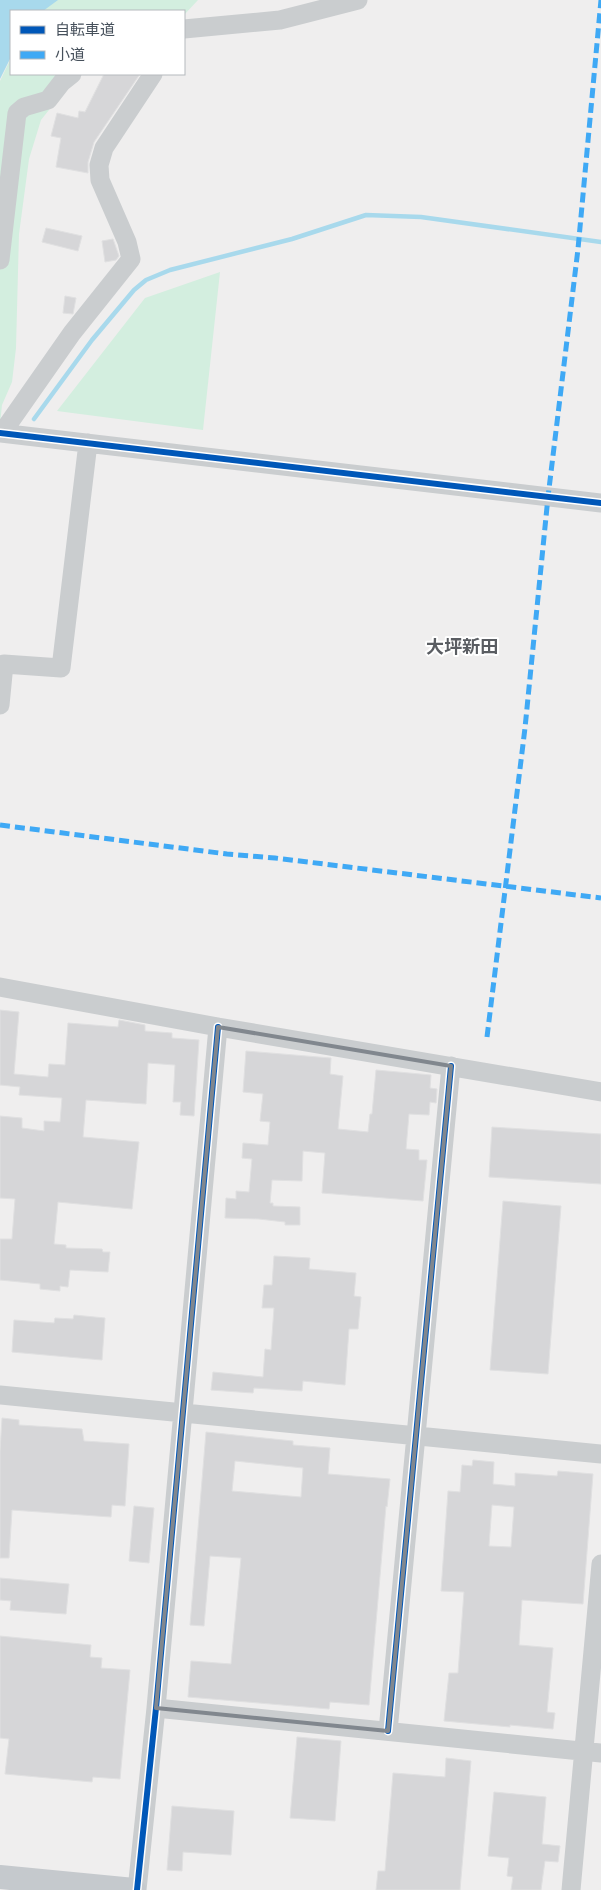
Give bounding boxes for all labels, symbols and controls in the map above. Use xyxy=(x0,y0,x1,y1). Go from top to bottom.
legend xyxy=(10,10,185,75)
text: 自転車道 xyxy=(55,22,115,41)
text: 小道 xyxy=(55,47,85,66)
district label: 大坪新田 xyxy=(426,637,498,660)

